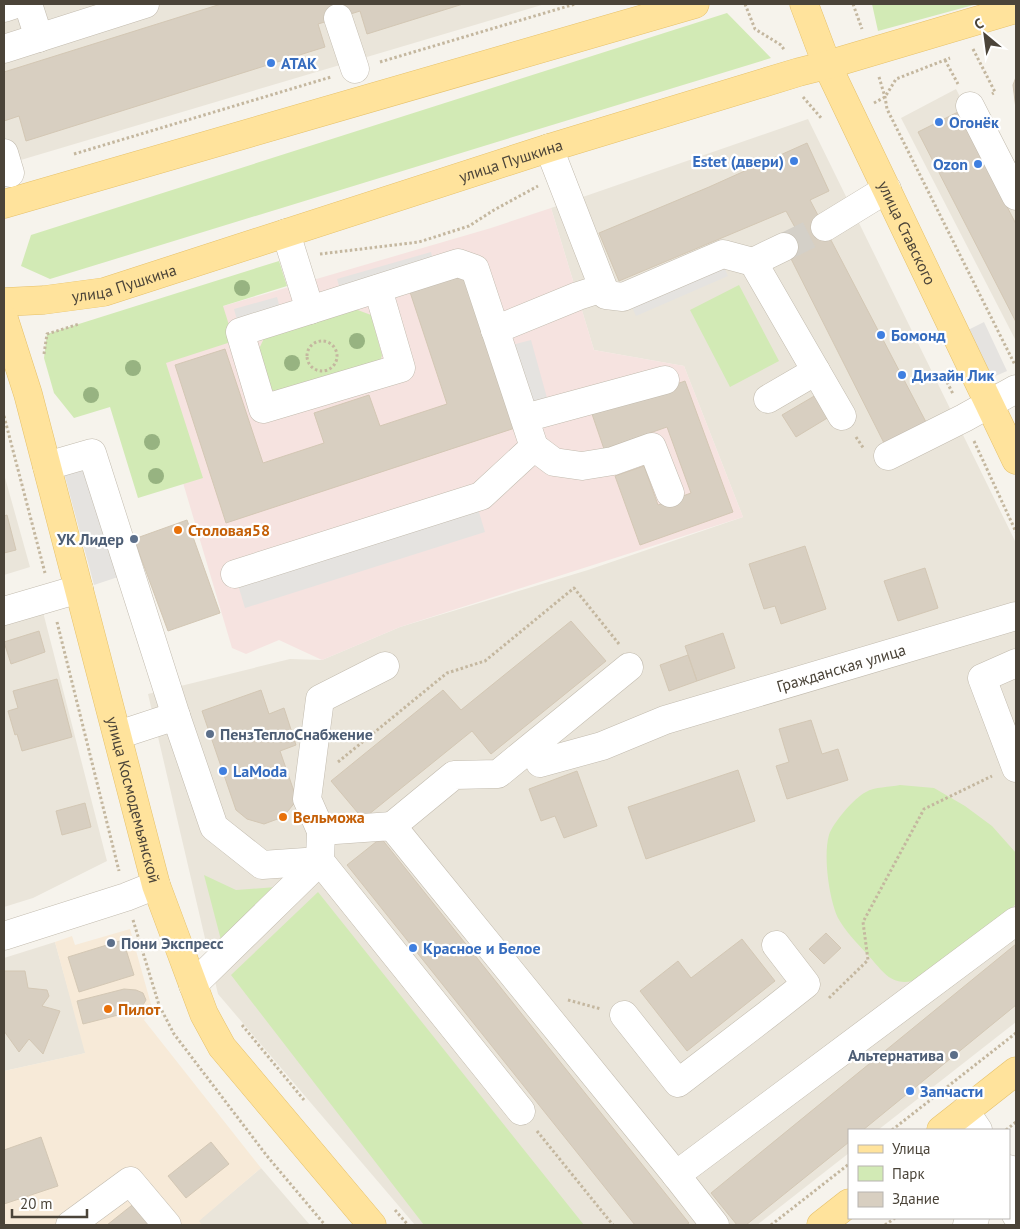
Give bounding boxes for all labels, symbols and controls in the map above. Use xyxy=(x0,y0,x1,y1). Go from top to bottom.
north arrow xyxy=(960,10,1010,60)
text: С xyxy=(971,14,987,33)
place label: АТАК xyxy=(281,53,317,73)
marker: АТАК xyxy=(265,57,277,69)
place label: Огонёк xyxy=(949,112,999,132)
marker: Огонёк xyxy=(933,116,945,128)
street label: улица Пушкина xyxy=(456,134,565,187)
place label: Estet (двери) xyxy=(693,151,784,171)
place label: Ozon xyxy=(933,154,968,174)
marker: Estet (двери) xyxy=(788,155,800,167)
marker: Ozon xyxy=(972,158,984,170)
street label: улица Ставского xyxy=(874,177,941,288)
street label: улица Пушкина xyxy=(70,259,179,306)
place label: Бомонд xyxy=(891,325,946,345)
marker: Бомонд xyxy=(875,329,887,341)
place label: Дизайн Лик xyxy=(912,365,994,385)
marker: Дизайн Лик xyxy=(896,369,908,381)
place label: Столовая58 xyxy=(188,520,270,540)
marker: Столовая58 xyxy=(172,524,184,536)
place label: УК Лидер xyxy=(56,529,124,549)
marker: УК Лидер xyxy=(128,533,140,545)
street label: Гражданская улица xyxy=(774,639,908,696)
street label: улица Космодемьянской xyxy=(102,714,165,885)
place label: ПензТеплоСнабжение xyxy=(220,724,373,744)
marker: ПензТеплоСнабжение xyxy=(204,728,216,740)
place label: LaModa xyxy=(233,761,287,781)
marker: LaModa xyxy=(217,765,229,777)
place label: Вельможа xyxy=(293,807,365,827)
marker: Вельможа xyxy=(277,811,289,823)
place label: Пони Экспресс xyxy=(121,933,224,953)
marker: Пони Экспресс xyxy=(105,937,117,949)
place label: Красное и Белое xyxy=(423,938,541,958)
marker: Красное и Белое xyxy=(407,942,419,954)
place label: Пилот xyxy=(118,999,161,1019)
marker: Пилот xyxy=(102,1003,114,1015)
place label: Альтернатива xyxy=(848,1045,944,1065)
marker: Альтернатива xyxy=(948,1049,960,1061)
place label: Запчасти xyxy=(920,1081,983,1101)
marker: Запчасти xyxy=(904,1085,916,1097)
legend xyxy=(848,1129,1010,1219)
text: Улица xyxy=(892,1139,930,1158)
text: Парк xyxy=(892,1164,925,1183)
scale bar xyxy=(12,1186,88,1218)
text: Здание xyxy=(892,1189,940,1208)
text: 20 m xyxy=(20,1194,53,1213)

